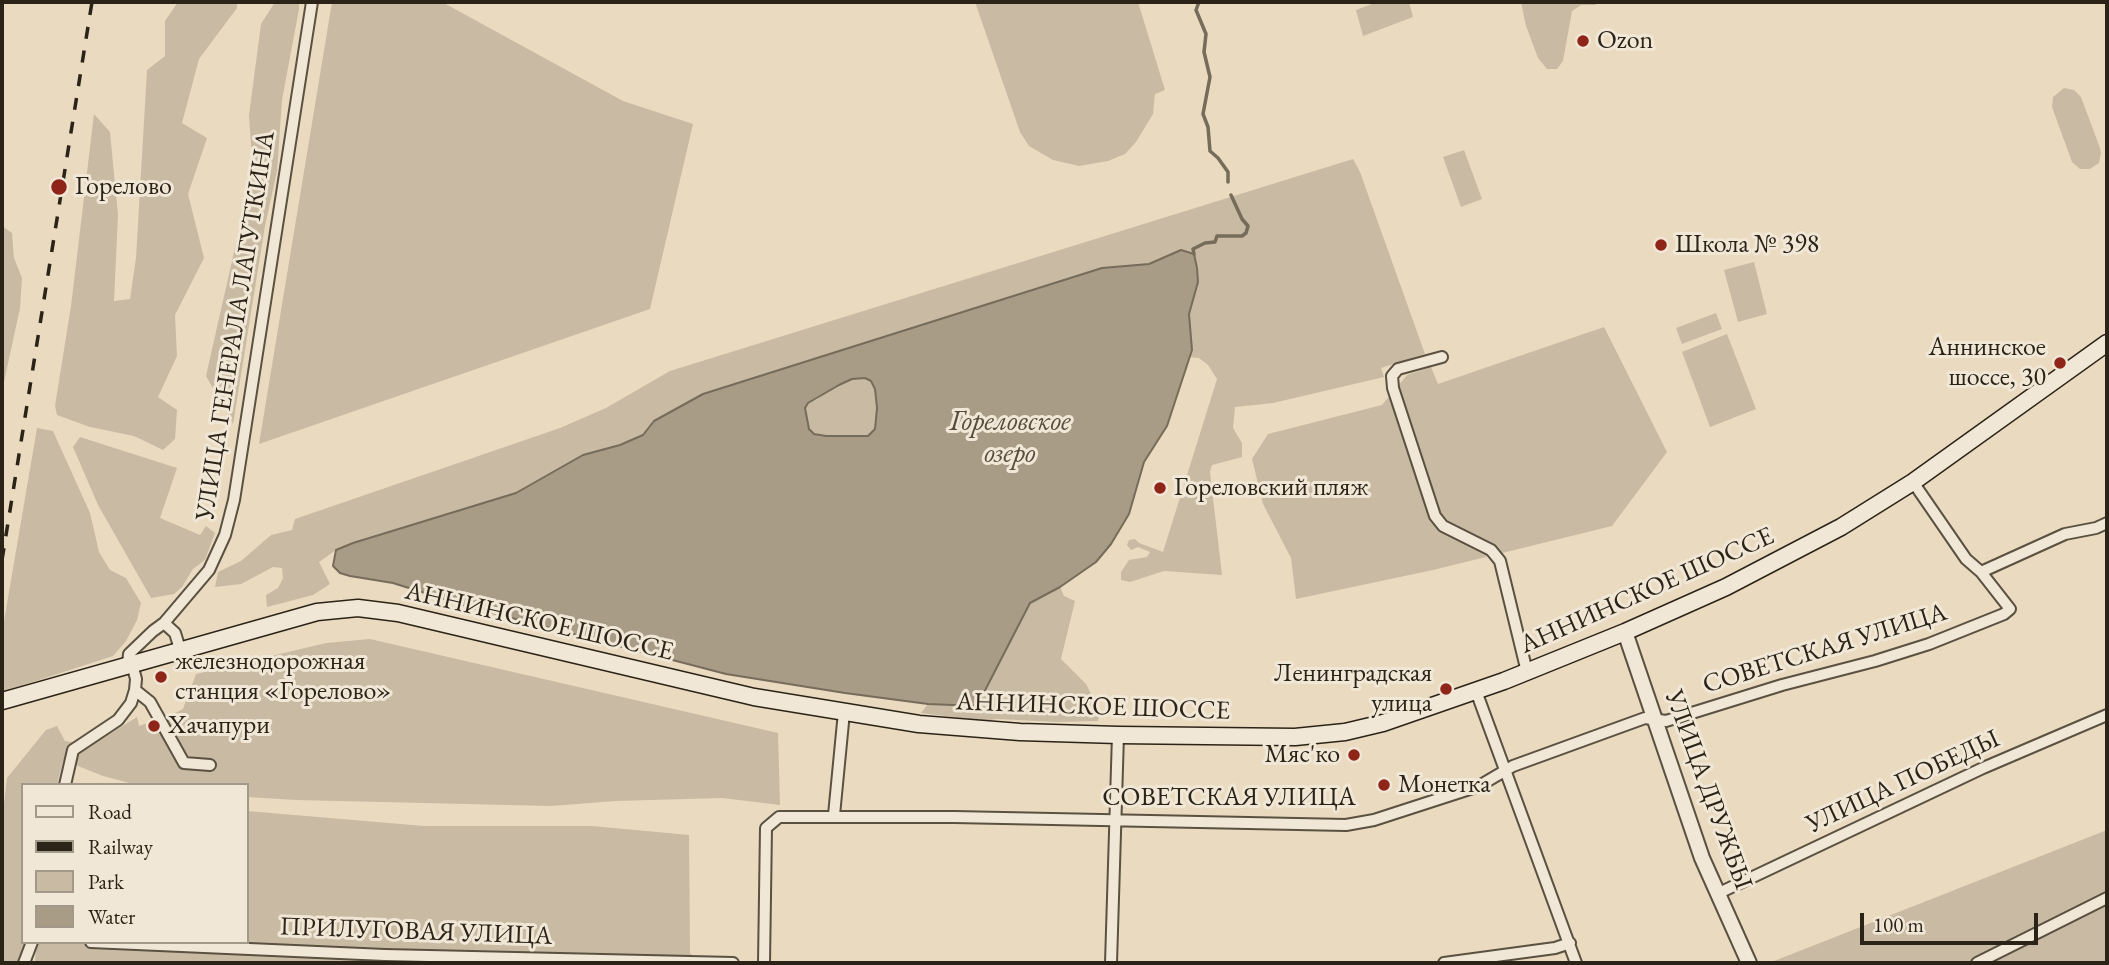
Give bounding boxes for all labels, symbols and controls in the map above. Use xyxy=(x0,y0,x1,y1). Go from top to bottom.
place label: Ozon xyxy=(1597,25,1653,57)
marker: Ozon xyxy=(1575,33,1591,49)
street label: УЛИЦА ГЕНЕРАЛА ЛАГУТКИНА xyxy=(190,129,282,523)
place label: Горелово xyxy=(75,171,172,203)
marker: Горелово xyxy=(49,177,69,197)
place label: Школа № 398 xyxy=(1675,229,1819,261)
marker: Школа № 398 xyxy=(1653,237,1669,253)
place label: Аннинское шоссе, 30 xyxy=(1929,332,2046,394)
marker: Аннинское шоссе, 30 xyxy=(2052,355,2068,371)
water label: Гореловское озеро xyxy=(949,405,1071,471)
place label: Гореловский пляж xyxy=(1174,472,1369,504)
marker: Гореловский пляж xyxy=(1152,480,1168,496)
street label: АННИНСКОЕ ШОССЕ xyxy=(1515,521,1779,661)
street label: АННИНСКОЕ ШОССЕ xyxy=(402,576,676,668)
street label: СОВЕТСКАЯ УЛИЦА xyxy=(1699,597,1951,701)
place label: железнодорожная станция «Горелово» xyxy=(175,646,391,708)
place label: Ленинградская улица xyxy=(1274,658,1432,720)
marker: железнодорожная станция «Горелово» xyxy=(153,669,169,685)
marker: Ленинградская улица xyxy=(1438,681,1454,697)
street label: УЛИЦА ДРУЖБЫ xyxy=(1657,686,1759,894)
street label: АННИНСКОЕ ШОССЕ xyxy=(955,687,1231,727)
place label: Хачапури xyxy=(168,710,270,742)
marker: Хачапури xyxy=(146,718,162,734)
street label: УЛИЦА ПОБЕДЫ xyxy=(1801,724,2005,840)
place label: Мяс'ко xyxy=(1264,739,1340,771)
marker: Мяс'ко xyxy=(1346,747,1362,763)
place label: Монетка xyxy=(1398,769,1491,801)
marker: Монетка xyxy=(1376,777,1392,793)
street label: СОВЕТСКАЯ УЛИЦА xyxy=(1102,782,1356,814)
legend xyxy=(21,783,248,944)
text: Road xyxy=(88,798,132,825)
text: Railway xyxy=(88,833,153,860)
text: Park xyxy=(88,868,124,895)
scale bar xyxy=(1864,898,2042,942)
text: Water xyxy=(88,903,135,930)
text: 100 m xyxy=(1873,911,1924,938)
street label: ПРИЛУГОВАЯ УЛИЦА xyxy=(279,912,553,952)

